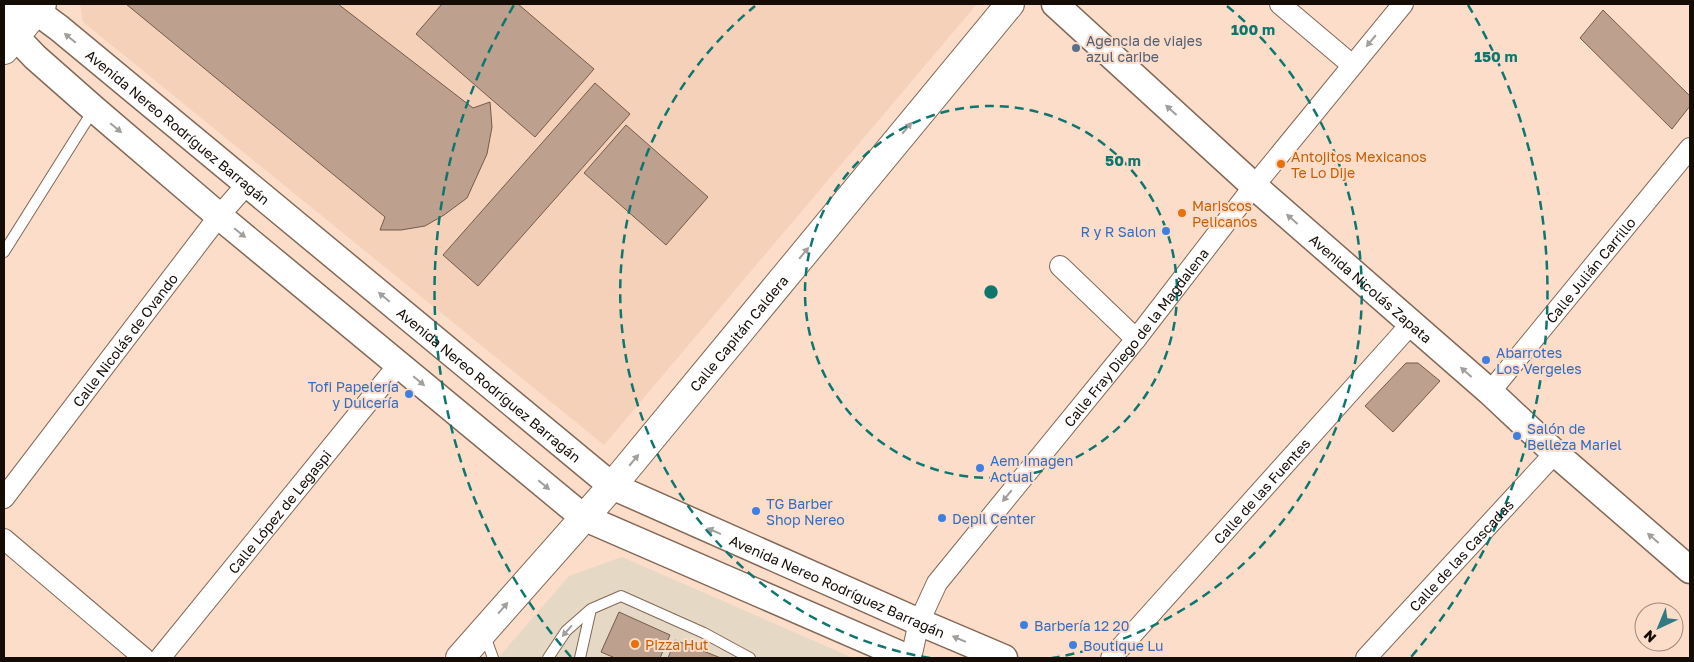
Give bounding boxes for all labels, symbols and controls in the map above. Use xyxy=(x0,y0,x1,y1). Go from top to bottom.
text: 100 m xyxy=(1231,20,1275,38)
one-way arrow xyxy=(64,32,77,43)
place label: Agencia de viajes azul caribe xyxy=(1086,32,1202,65)
one-way arrow xyxy=(1366,34,1377,47)
marker: Agencia de viajes azul caribe xyxy=(1070,42,1082,54)
street label: Avenida Nereo Rodríguez Barragán xyxy=(83,46,273,208)
text: 150 m xyxy=(1474,47,1518,65)
one-way arrow xyxy=(1165,104,1177,116)
one-way arrow xyxy=(110,122,122,133)
one-way arrow xyxy=(902,122,913,135)
place label: Antojitos Mexicanos Te Lo Dije xyxy=(1291,148,1427,181)
text: 50 m xyxy=(1105,151,1141,169)
marker: Antojitos Mexicanos Te Lo Dije xyxy=(1275,158,1287,170)
place label: Mariscos Pelicanos xyxy=(1192,197,1257,230)
marker: Mariscos Pelicanos xyxy=(1176,207,1188,219)
one-way arrow xyxy=(1286,213,1298,225)
street label: Calle Julián Carrillo xyxy=(1542,213,1639,326)
place label: R y R Salon xyxy=(1080,223,1156,240)
marker: R y R Salon xyxy=(1160,225,1172,237)
one-way arrow xyxy=(233,227,246,238)
street label: Avenida Nicolás Zapata xyxy=(1306,230,1436,346)
street label: Calle Fray Diego de la Magdalena xyxy=(1060,244,1212,430)
one-way arrow xyxy=(798,247,809,260)
street label: Calle Nicolás de Ovando xyxy=(68,270,181,410)
street label: Calle Capitán Caldera xyxy=(686,272,791,394)
centre of rings xyxy=(982,283,1000,301)
one-way arrow xyxy=(378,292,391,303)
street label: Avenida Nereo Rodríguez Barragán xyxy=(394,303,585,465)
place label: Abarrotes Los Vergeles xyxy=(1496,344,1582,377)
marker: Abarrotes Los Vergeles xyxy=(1480,354,1492,366)
one-way arrow xyxy=(1461,366,1473,378)
one-way arrow xyxy=(413,375,426,386)
place label: Tofi Papelería y Dulcería xyxy=(308,378,399,411)
marker: Tofi Papelería y Dulcería xyxy=(403,388,415,400)
place label: Salón de Belleza Mariel xyxy=(1527,420,1622,453)
marker: Salón de Belleza Mariel xyxy=(1511,430,1523,442)
street label: Calle de las Fuentes xyxy=(1210,434,1313,547)
street label: Calle López de Legaspi xyxy=(224,446,334,577)
place label: Aem Imagen Actual xyxy=(990,452,1073,485)
one-way arrow xyxy=(628,453,639,466)
marker: Aem Imagen Actual xyxy=(974,462,986,474)
one-way arrow xyxy=(537,479,550,490)
one-way arrow xyxy=(1002,489,1013,502)
place label: TG Barber Shop Nereo xyxy=(766,495,845,528)
street label: Calle de las Cascadas xyxy=(1405,496,1517,614)
marker: TG Barber Shop Nereo xyxy=(750,505,762,517)
place label: Depil Center xyxy=(952,510,1036,527)
marker: Depil Center xyxy=(936,512,948,524)
one-way arrow xyxy=(707,527,721,535)
street label: Avenida Nereo Rodríguez Barragán xyxy=(727,531,948,641)
one-way arrow xyxy=(1648,532,1660,544)
one-way arrow xyxy=(498,602,509,615)
north arrow xyxy=(1634,602,1684,652)
place label: Barbería 12 20 xyxy=(1034,617,1129,634)
marker: Barbería 12 20 xyxy=(1018,619,1030,631)
one-way arrow xyxy=(561,625,573,637)
text: N xyxy=(1640,627,1659,647)
one-way arrow xyxy=(952,635,966,643)
place label: Pizza Hut xyxy=(645,636,708,653)
place label: Boutique Lu xyxy=(1083,637,1163,654)
marker: Pizza Hut xyxy=(629,638,641,650)
marker: Boutique Lu xyxy=(1067,639,1079,651)

